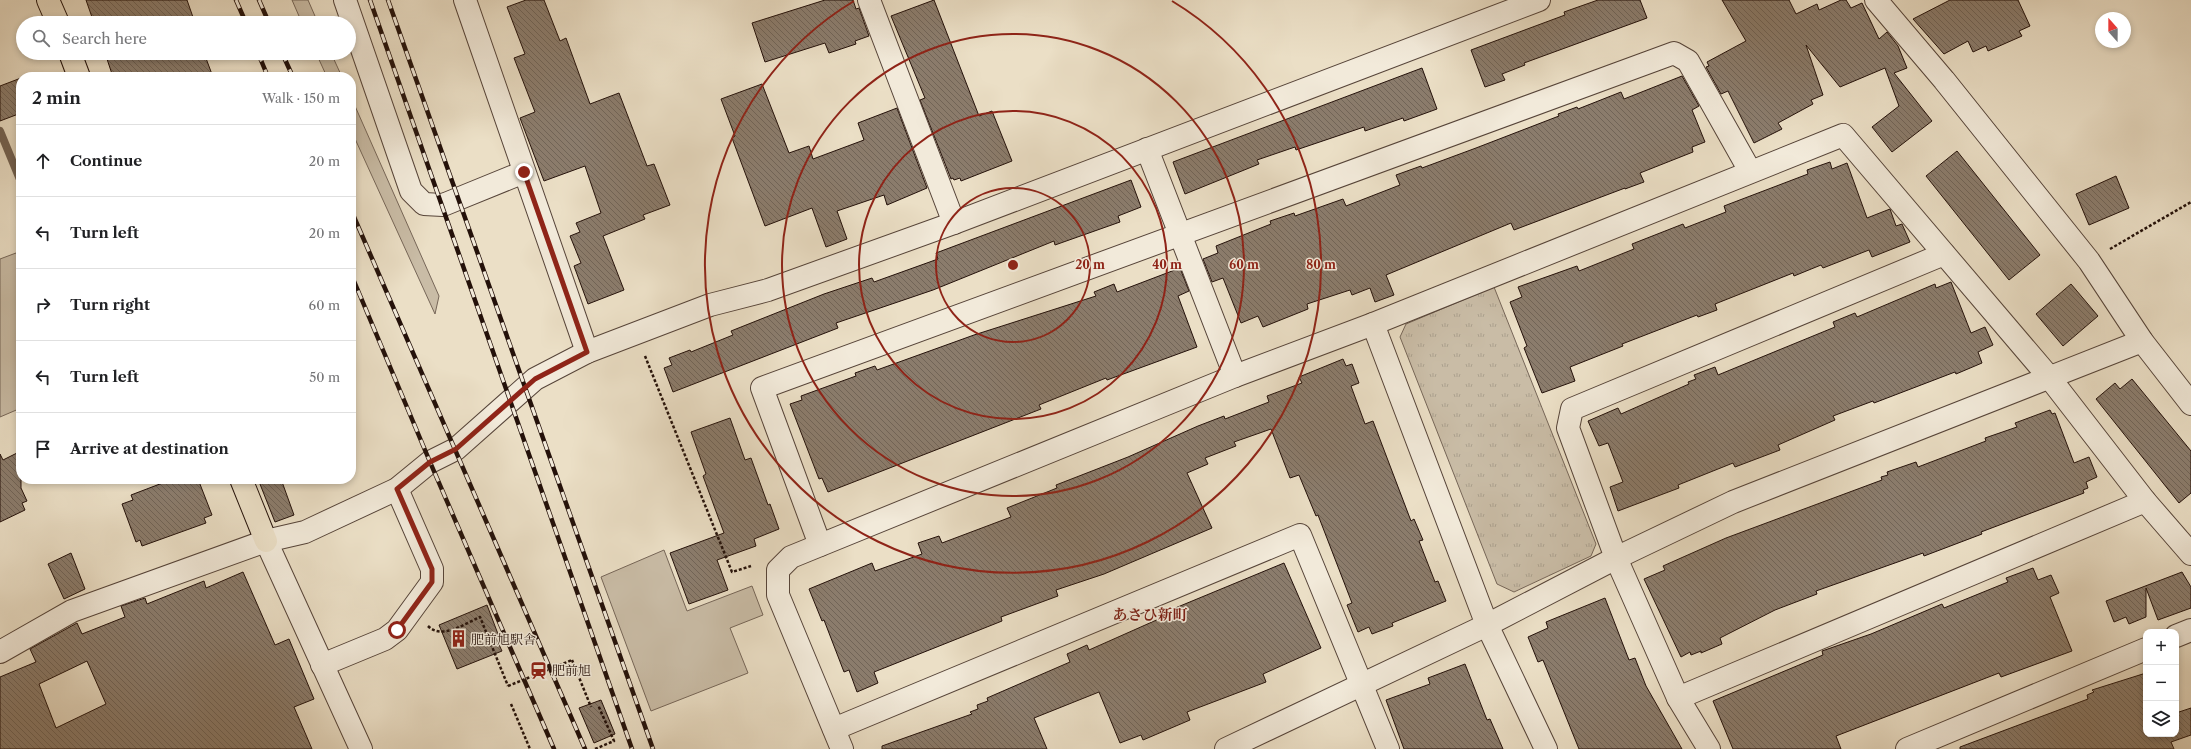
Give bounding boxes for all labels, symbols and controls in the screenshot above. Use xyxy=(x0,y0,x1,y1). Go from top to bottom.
north arrow xyxy=(2095,12,2131,48)
search box xyxy=(16,16,356,60)
icon: search xyxy=(30,27,52,49)
text: Search here xyxy=(62,29,147,48)
text: 2 min xyxy=(32,88,81,108)
text: Walk · 150 m xyxy=(262,90,340,106)
icon: ahead xyxy=(32,150,54,172)
text: Continue xyxy=(70,151,142,170)
text: 20 m xyxy=(309,153,340,169)
route end xyxy=(515,163,533,181)
icon: left xyxy=(32,222,54,244)
text: Turn left xyxy=(70,223,139,242)
text: 20 m xyxy=(309,225,340,241)
text: 20 m xyxy=(1075,257,1105,272)
text: 40 m xyxy=(1152,257,1182,272)
text: 60 m xyxy=(1229,257,1259,272)
text: 80 m xyxy=(1306,257,1336,272)
centre of rings xyxy=(1006,258,1020,272)
icon: right xyxy=(32,294,54,316)
text: Turn right xyxy=(70,295,150,314)
text: 60 m xyxy=(309,297,340,313)
icon: left xyxy=(32,366,54,388)
text: Turn left xyxy=(70,367,139,386)
text: 50 m xyxy=(309,369,340,385)
icon: arrive xyxy=(32,438,54,460)
text: Arrive at destination xyxy=(70,439,229,458)
district label: あさひ新町 xyxy=(1112,605,1188,624)
route start xyxy=(388,621,406,639)
building icon: 肥前旭駅舎 xyxy=(448,629,468,649)
map controls xyxy=(2143,629,2179,737)
button: + xyxy=(2143,629,2179,665)
place label: 肥前旭駅舎 xyxy=(471,631,536,647)
station icon: 肥前旭 xyxy=(529,660,549,680)
place label: 肥前旭 xyxy=(552,662,591,678)
button: − xyxy=(2143,665,2179,701)
button: layers xyxy=(2143,701,2179,737)

